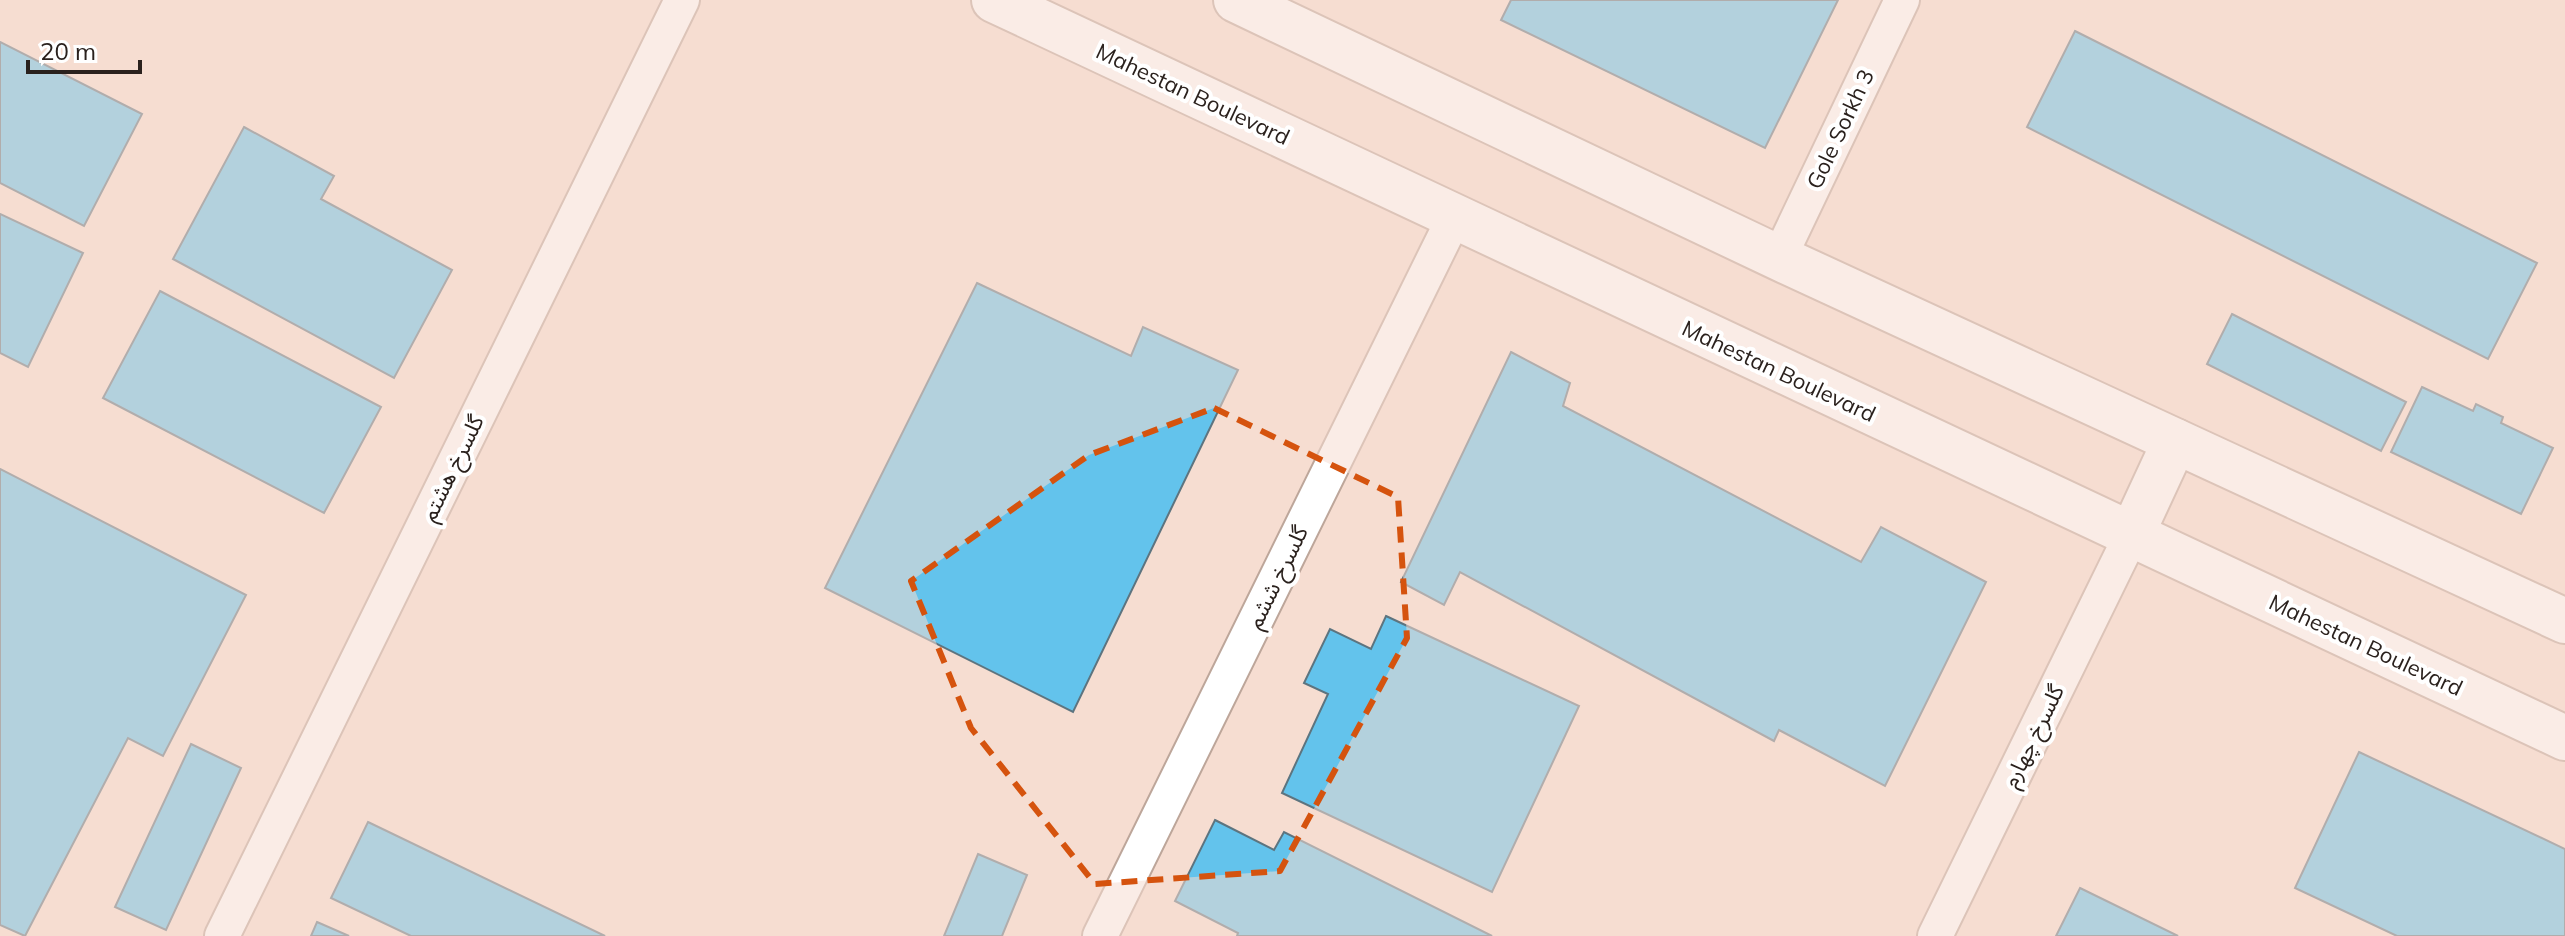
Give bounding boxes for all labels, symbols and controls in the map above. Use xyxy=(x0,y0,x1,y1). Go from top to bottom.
scale bar xyxy=(28,24,140,74)
text: 20 m xyxy=(40,36,96,66)
street label: Mahestan Boulevard xyxy=(1092,37,1294,151)
street label: Gole Sorkh 3 xyxy=(1800,65,1880,193)
street label: Mahestan Boulevard xyxy=(1678,314,1880,428)
street label: گلسرخ هشتم xyxy=(414,409,493,527)
street label: گلسرخ ششم xyxy=(1240,520,1317,634)
street label: Mahestan Boulevard xyxy=(2265,588,2467,702)
street label: گلسرخ چهارم xyxy=(1996,679,2073,793)

